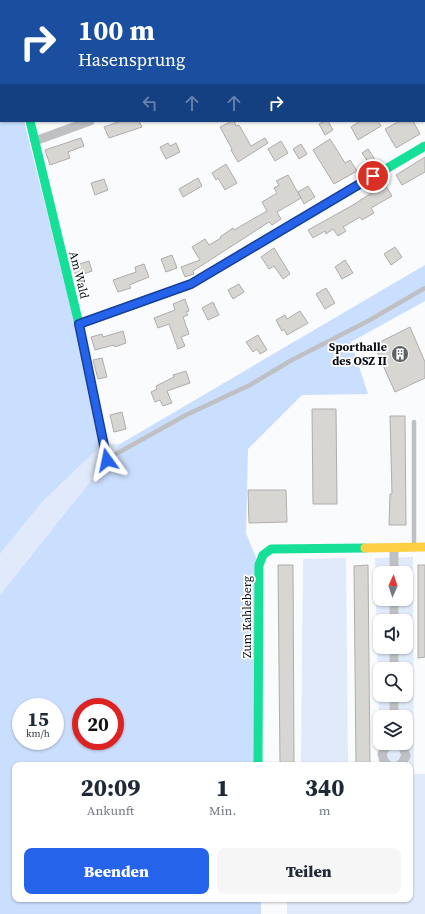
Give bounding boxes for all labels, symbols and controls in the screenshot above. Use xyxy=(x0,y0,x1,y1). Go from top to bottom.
text: 100 m xyxy=(78,11,155,49)
icon: right xyxy=(12,16,64,68)
text: Hasensprung xyxy=(78,47,185,72)
icon: left xyxy=(139,92,161,114)
icon: ahead xyxy=(181,92,203,114)
icon: ahead xyxy=(223,92,245,114)
icon: right xyxy=(265,92,287,114)
pin xyxy=(356,159,390,193)
icon: arrive xyxy=(362,165,384,187)
street label: Am Wald xyxy=(65,250,93,301)
place label: Sporthalle des OSZ II xyxy=(329,339,387,369)
building icon: Sporthalle des OSZ II xyxy=(390,344,410,364)
position arrow xyxy=(86,439,128,481)
north arrow xyxy=(373,566,413,606)
map controls xyxy=(373,566,413,750)
street label: Zum Kahleberg xyxy=(239,576,255,658)
button: sound xyxy=(373,614,413,654)
button: search xyxy=(373,662,413,702)
speed limit sign: 20 xyxy=(72,698,124,750)
text: 15 xyxy=(27,705,49,733)
button: layers xyxy=(373,710,413,750)
text: km/h xyxy=(26,727,50,740)
text: 20:09 xyxy=(80,771,141,804)
text: 1 xyxy=(216,771,229,804)
text: 340 xyxy=(305,771,345,804)
text: Ankunft xyxy=(87,802,134,819)
text: Min. xyxy=(209,802,236,819)
text: m xyxy=(319,802,331,819)
button: Beenden xyxy=(24,848,209,894)
button: Teilen xyxy=(217,848,401,894)

